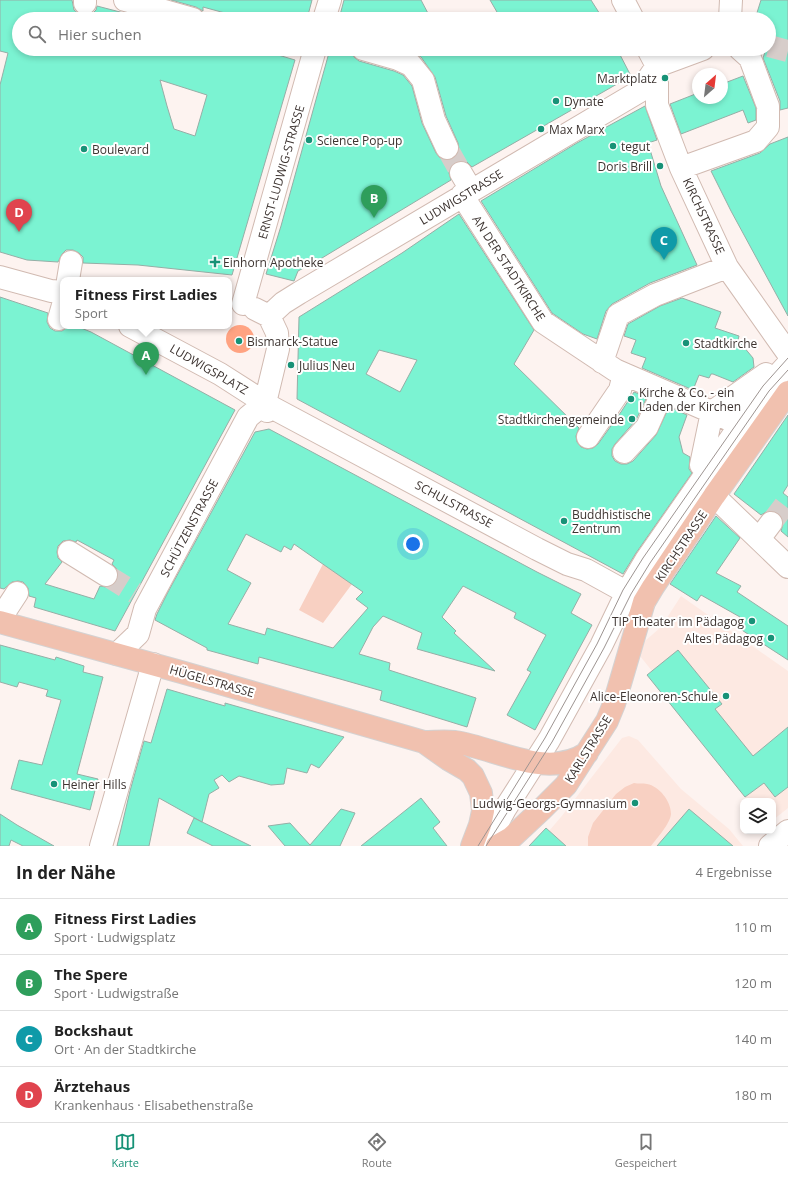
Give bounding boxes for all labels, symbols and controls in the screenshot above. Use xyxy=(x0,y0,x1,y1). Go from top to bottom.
search box xyxy=(12,12,776,56)
icon: search xyxy=(26,23,48,45)
text: Hier suchen xyxy=(58,24,142,44)
north arrow xyxy=(692,68,728,104)
place label: Marktplatz xyxy=(597,70,657,87)
marker: Marktplatz xyxy=(660,73,670,83)
place label: Dynate xyxy=(564,93,604,110)
marker: Dynate xyxy=(551,96,561,106)
street label: ERNST-LUDWIG-STRASSE xyxy=(254,103,308,241)
place label: Max Marx xyxy=(549,121,605,138)
marker: Max Marx xyxy=(536,124,546,134)
place label: Science Pop-up xyxy=(317,132,402,149)
marker: Science Pop-up xyxy=(304,135,314,145)
place label: tegut xyxy=(621,138,650,155)
place label: Boulevard xyxy=(92,141,149,158)
marker: tegut xyxy=(608,141,618,151)
marker: Boulevard xyxy=(79,144,89,154)
place label: Doris Brill xyxy=(598,158,652,175)
marker: Doris Brill xyxy=(655,161,665,171)
street label: LUDWIGSTRASSE xyxy=(416,165,506,229)
street label: KIRCHSTRASSE xyxy=(679,175,729,257)
pin: B xyxy=(361,185,387,218)
pin: D xyxy=(6,199,32,232)
street label: AN DER STADTKIRCHE xyxy=(468,212,550,324)
pin: C xyxy=(651,227,677,260)
place label: Einhorn Apotheke xyxy=(223,254,324,271)
marker: Einhorn Apotheke xyxy=(210,257,220,267)
popup xyxy=(60,277,232,329)
text: Fitness First Ladies xyxy=(75,284,217,304)
text: Sport xyxy=(75,304,108,322)
place label: Bismarck-Statue xyxy=(247,333,338,350)
place label: Stadtkirche xyxy=(694,335,757,352)
marker: Bismarck-Statue xyxy=(234,336,244,346)
marker: Stadtkirche xyxy=(681,338,691,348)
street label: LUDWIGSPLATZ xyxy=(167,340,251,398)
pin: A xyxy=(133,342,159,375)
place label: Julius Neu xyxy=(298,357,355,374)
marker: Julius Neu xyxy=(286,360,296,370)
place label: Kirche & Co. - ein Laden der Kirchen xyxy=(639,384,741,415)
marker: Kirche & Co. - ein Laden der Kirchen xyxy=(626,394,636,404)
place label: Stadtkirchengemeinde xyxy=(498,411,624,428)
marker: Stadtkirchengemeinde xyxy=(627,414,637,424)
street label: SCHÜTZENSTRASSE xyxy=(156,476,222,580)
street label: SCHULSTRASSE xyxy=(412,476,496,532)
place label: Buddhistische Zentrum xyxy=(572,506,651,537)
street label: KIRCHSTRASSE xyxy=(651,507,711,585)
marker: Buddhistische Zentrum xyxy=(559,516,569,526)
your location xyxy=(403,534,423,554)
place label: TIP Theater im Pädagog xyxy=(612,613,744,630)
marker: TIP Theater im Pädagog xyxy=(747,616,757,626)
place label: Altes Pädagog xyxy=(684,630,763,647)
marker: Altes Pädagog xyxy=(766,633,776,643)
street label: HÜGELSTRASSE xyxy=(168,661,256,701)
place label: Alice-Eleonoren-Schule xyxy=(590,688,718,705)
marker: Alice-Eleonoren-Schule xyxy=(721,691,731,701)
street label: KARLSTRASSE xyxy=(560,712,616,786)
place label: Heiner Hills xyxy=(62,776,127,793)
marker: Heiner Hills xyxy=(49,779,59,789)
place label: Ludwig-Georgs-Gymnasium xyxy=(473,795,627,812)
marker: Ludwig-Georgs-Gymnasium xyxy=(630,798,640,808)
map controls xyxy=(740,798,776,834)
button: layers xyxy=(740,798,776,834)
text: In der Nähe xyxy=(16,861,115,884)
text: 4 Ergebnisse xyxy=(695,863,772,881)
text: Fitness First Ladies xyxy=(54,908,196,928)
text: A xyxy=(25,918,33,936)
text: 110 m xyxy=(734,918,772,936)
text: Sport · Ludwigsplatz xyxy=(54,928,176,946)
text: The Spere xyxy=(54,964,128,984)
text: B xyxy=(25,974,33,992)
text: 120 m xyxy=(734,974,772,992)
text: Sport · Ludwigstraße xyxy=(54,984,179,1002)
text: Bockshaut xyxy=(54,1020,133,1040)
text: C xyxy=(25,1030,33,1048)
text: 140 m xyxy=(734,1030,772,1048)
text: Ort · An der Stadtkirche xyxy=(54,1040,196,1058)
text: Ärztehaus xyxy=(54,1076,130,1096)
text: D xyxy=(24,1086,34,1104)
text: 180 m xyxy=(734,1086,772,1104)
text: Krankenhaus · Elisabethenstraße xyxy=(54,1096,253,1114)
tab: Karte xyxy=(111,1131,139,1170)
tab: Route xyxy=(362,1131,392,1170)
tab: Gespeichert xyxy=(615,1131,677,1170)

